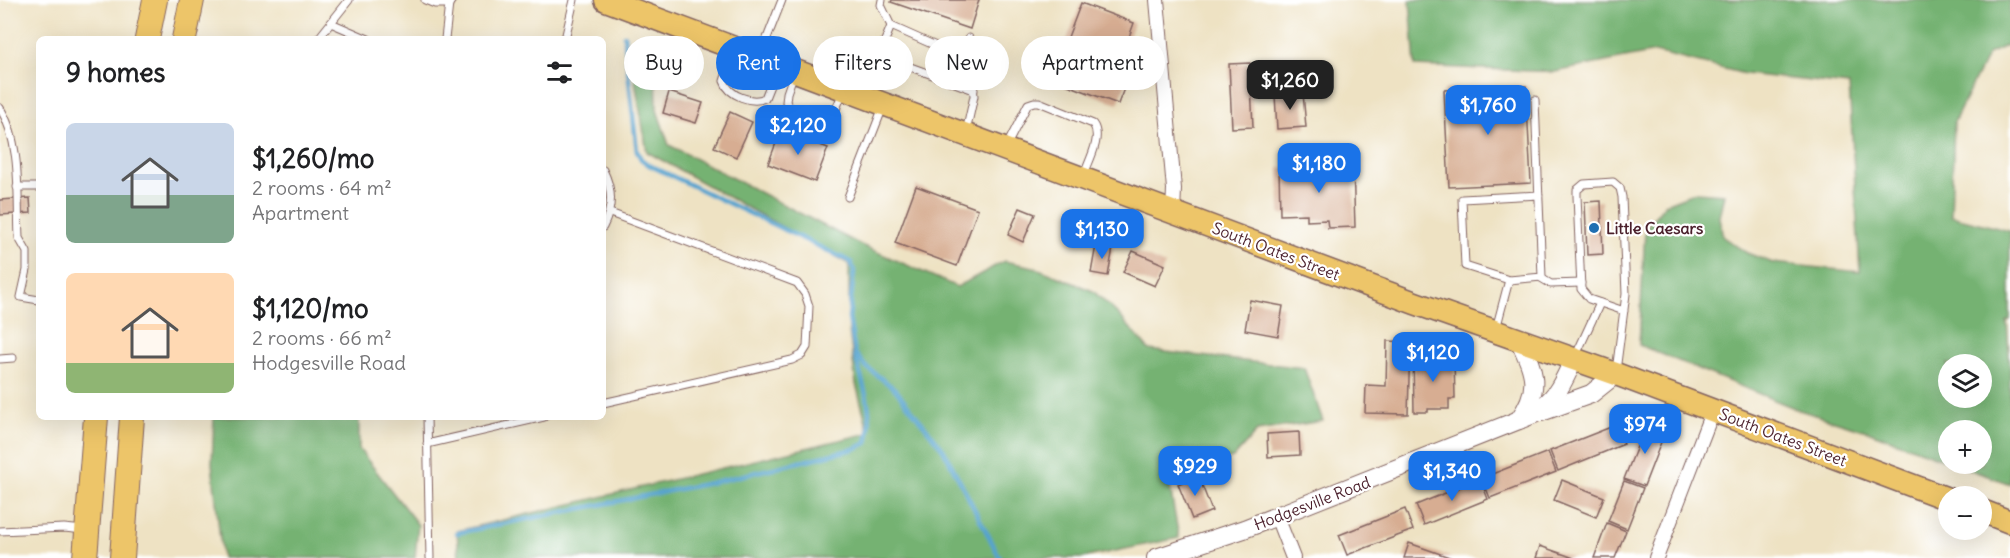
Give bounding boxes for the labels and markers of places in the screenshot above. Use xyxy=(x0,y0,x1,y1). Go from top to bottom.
pin: $1,260 xyxy=(1241,60,1339,111)
pin: $1,760 xyxy=(1439,85,1537,136)
pin: $2,120 xyxy=(749,105,847,156)
pin: $1,180 xyxy=(1270,143,1368,194)
pin: $1,130 xyxy=(1053,209,1151,260)
place label: Little Caesars xyxy=(1606,218,1703,238)
marker: Little Caesars xyxy=(1587,221,1601,235)
pin: $1,120 xyxy=(1384,332,1482,383)
pin: $974 xyxy=(1609,404,1681,455)
pin: $929 xyxy=(1159,446,1231,497)
pin: $1,340 xyxy=(1403,451,1501,502)

